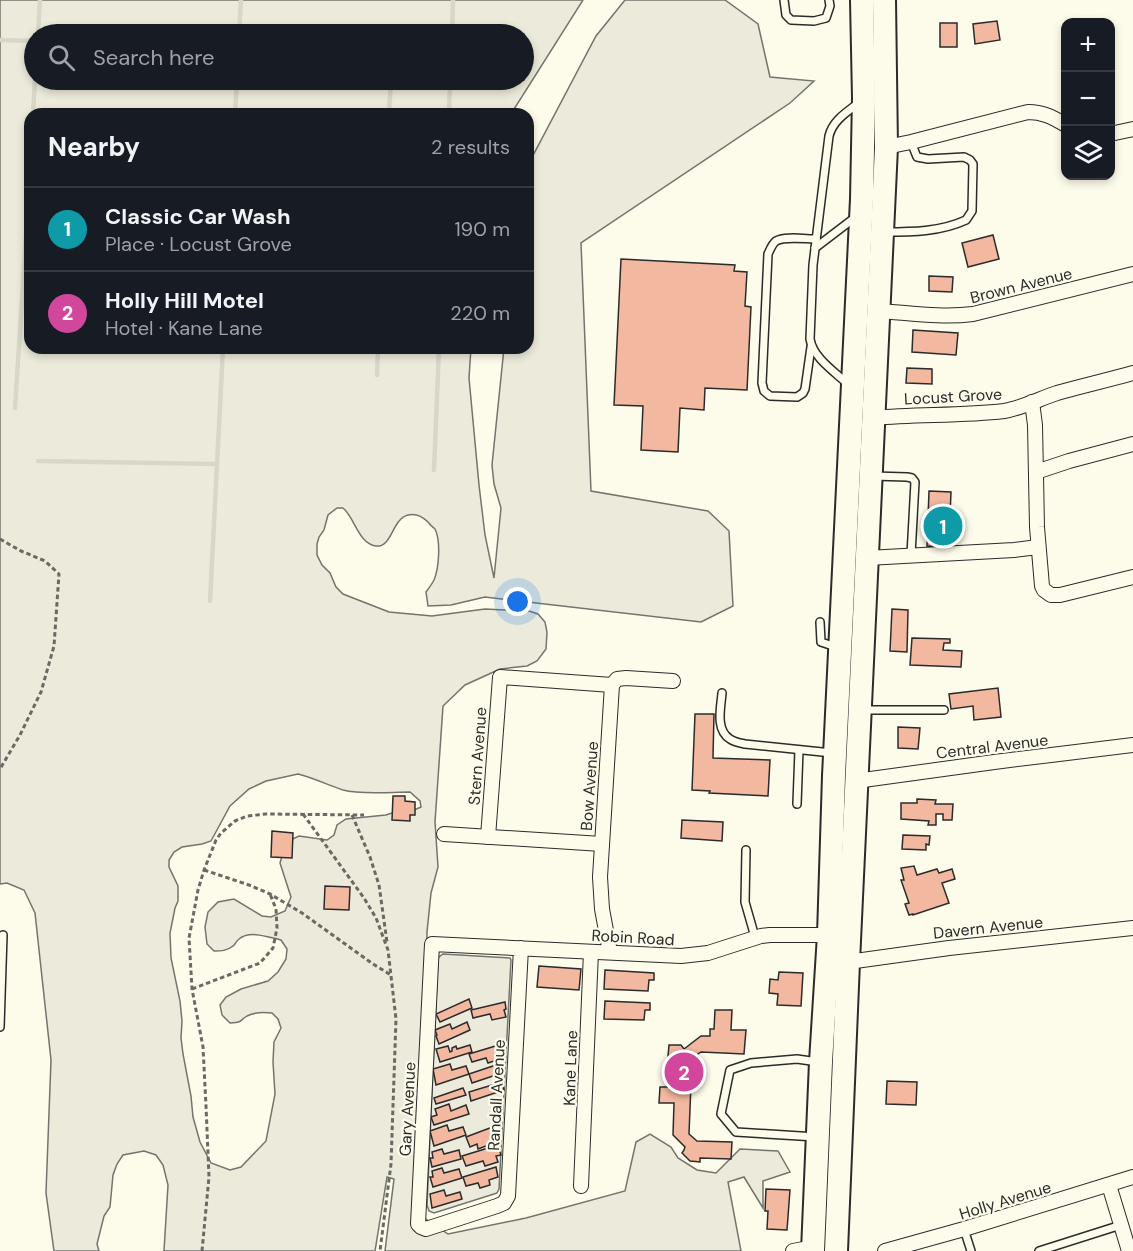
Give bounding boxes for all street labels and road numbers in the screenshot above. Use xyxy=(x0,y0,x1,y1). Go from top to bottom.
street label: Brown Avenue xyxy=(968,263,1074,308)
street label: Locust Grove xyxy=(904,383,1003,410)
street label: Stern Avenue xyxy=(464,706,491,806)
street label: Central Avenue xyxy=(935,729,1049,764)
street label: Bow Avenue xyxy=(576,741,603,831)
street label: Davern Avenue xyxy=(932,911,1044,944)
street label: Robin Road xyxy=(591,925,675,950)
street label: Kane Lane xyxy=(559,1030,582,1106)
street label: Randall Avenue xyxy=(483,1039,510,1151)
street label: Gary Avenue xyxy=(395,1061,420,1157)
street label: Holly Avenue xyxy=(957,1177,1054,1224)

